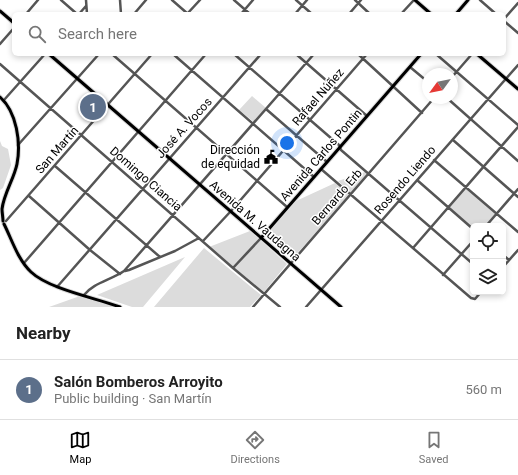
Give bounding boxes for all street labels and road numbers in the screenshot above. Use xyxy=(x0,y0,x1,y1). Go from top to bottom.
street label: Rafael Núñez xyxy=(289,66,347,128)
street label: José A. Vocos xyxy=(153,95,215,161)
street label: Avenida Carlos Pontin xyxy=(277,106,365,204)
street label: San Martín xyxy=(33,123,81,177)
street label: Rosendo Liendo xyxy=(372,143,439,217)
street label: Domingo Ciancia xyxy=(107,144,185,214)
street label: Bernardo Erb xyxy=(309,166,365,228)
street label: Avenida M. Vaudagna xyxy=(207,178,303,264)

